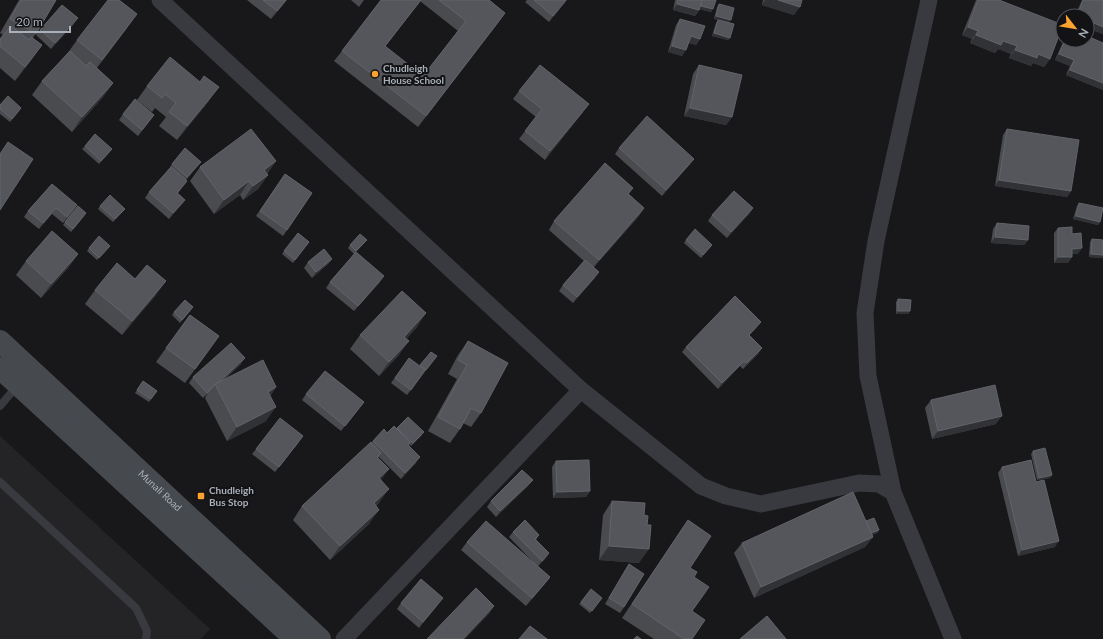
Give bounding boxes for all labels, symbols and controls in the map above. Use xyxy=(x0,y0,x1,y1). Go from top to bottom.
scale bar xyxy=(10,8,70,34)
north arrow xyxy=(1055,8,1095,48)
text: 20 m xyxy=(16,14,43,29)
text: N xyxy=(1076,26,1092,40)
place label: Chudleigh House School xyxy=(383,62,444,86)
marker: Chudleigh House School xyxy=(370,69,380,79)
street label: Munali Road xyxy=(136,467,184,513)
place label: Chudleigh Bus Stop xyxy=(209,484,254,508)
marker: Chudleigh Bus Stop xyxy=(196,491,206,501)

